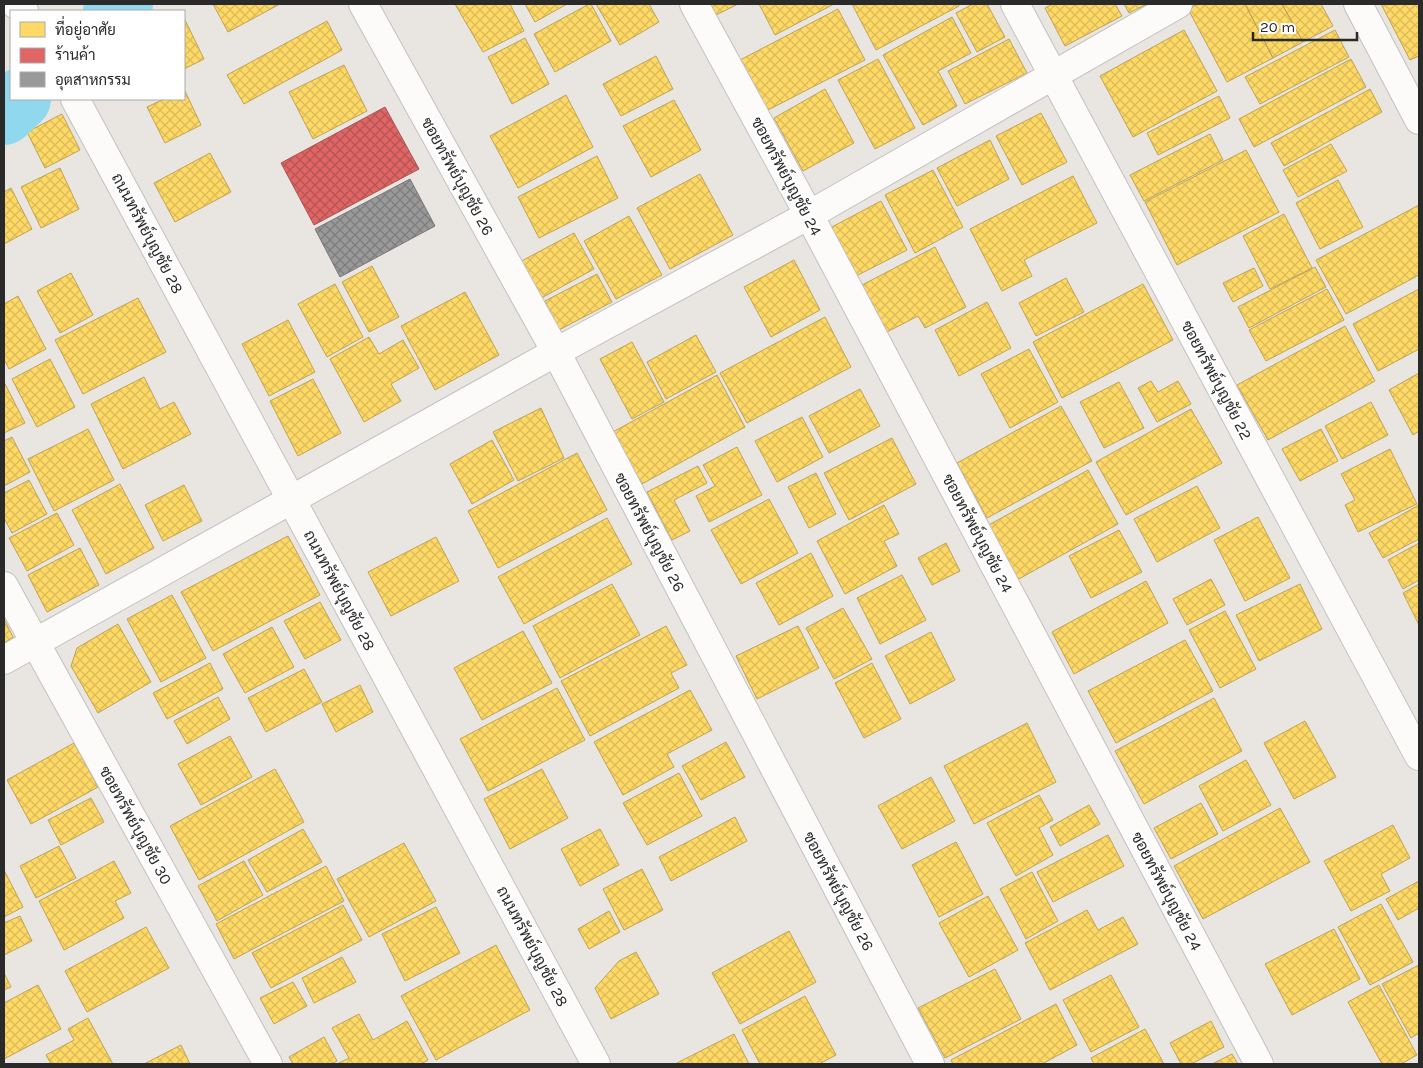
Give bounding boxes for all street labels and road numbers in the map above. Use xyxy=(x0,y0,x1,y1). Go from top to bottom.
street label: ซอยทรัพย์บุญชัย 26 xyxy=(416,112,500,240)
street label: ซอยทรัพย์บุญชัย 24 xyxy=(745,112,829,240)
street label: ถนนทรัพย์บุญชัย 28 xyxy=(106,168,190,298)
street label: ซอยทรัพย์บุญชัย 22 xyxy=(1175,316,1259,444)
street label: ซอยทรัพย์บุญชัย 26 xyxy=(608,468,692,596)
street label: ซอยทรัพย์บุญชัย 24 xyxy=(936,469,1020,597)
street label: ถนนทรัพย์บุญชัย 28 xyxy=(298,525,382,655)
street label: ซอยทรัพย์บุญชัย 30 xyxy=(93,761,179,889)
street label: ซอยทรัพย์บุญชัย 26 xyxy=(797,827,881,955)
street label: ซอยทรัพย์บุญชัย 24 xyxy=(1125,827,1209,955)
street label: ถนนทรัพย์บุญชัย 28 xyxy=(491,881,575,1011)

